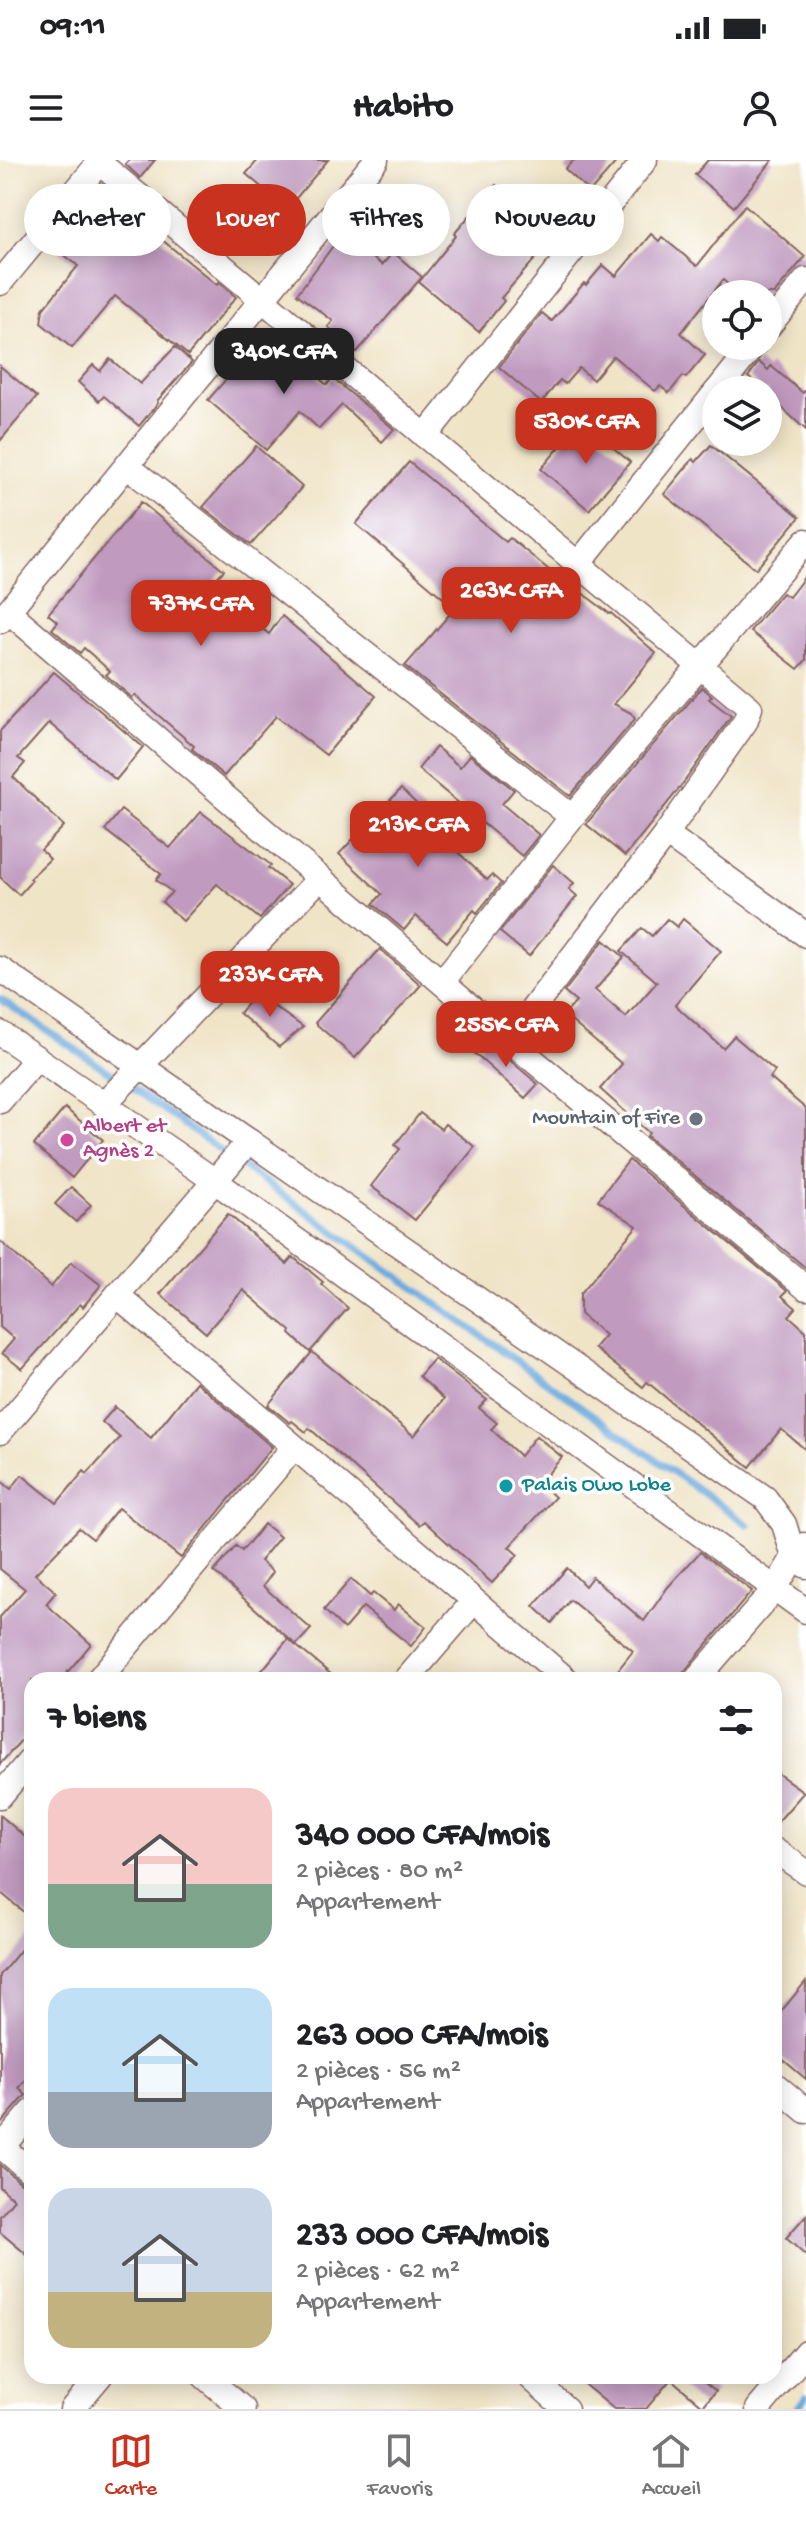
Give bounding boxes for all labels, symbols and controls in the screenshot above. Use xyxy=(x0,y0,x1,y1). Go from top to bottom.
text: 09:11 xyxy=(40,11,106,46)
icon: menu xyxy=(24,86,68,130)
icon: person xyxy=(738,86,782,130)
text: Habito xyxy=(353,87,453,130)
chip: Acheter xyxy=(24,184,171,256)
chip: Louer xyxy=(187,184,306,256)
chip: Filtres xyxy=(322,184,450,256)
chip: Nouveau xyxy=(466,184,624,256)
map controls xyxy=(702,280,782,456)
button: locate xyxy=(702,280,782,360)
pin: 340K CFA xyxy=(201,328,367,396)
text: 340K CFA xyxy=(232,338,336,369)
button: layers xyxy=(702,376,782,456)
pin: 530K CFA xyxy=(503,398,669,466)
text: 530K CFA xyxy=(533,408,639,439)
pin: 263K CFA xyxy=(428,567,594,635)
text: 263K CFA xyxy=(460,577,562,608)
pin: 737K CFA xyxy=(118,580,284,648)
text: 737K CFA xyxy=(149,590,253,621)
pin: 213K CFA xyxy=(335,801,501,869)
text: 213K CFA xyxy=(368,811,468,842)
pin: 233K CFA xyxy=(187,951,353,1019)
text: 233K CFA xyxy=(219,961,321,992)
pin: 255K CFA xyxy=(423,1001,589,1069)
text: 255K CFA xyxy=(454,1011,558,1042)
place label: Mountain of Fire xyxy=(532,1106,681,1132)
marker: Mountain of Fire xyxy=(687,1110,705,1128)
place label: Albert et Agnès 2 xyxy=(83,1114,168,1165)
marker: Albert et Agnès 2 xyxy=(58,1131,76,1149)
place label: Palais Owo Lobe xyxy=(521,1473,672,1499)
marker: Palais Owo Lobe xyxy=(497,1477,515,1495)
icon: filters xyxy=(714,1698,758,1742)
text: 7 biens xyxy=(48,1700,145,1740)
text: 340 000 CFA/mois xyxy=(296,1817,549,1857)
icon: home xyxy=(112,1820,208,1916)
text: 2 pièces · 80 m² xyxy=(296,1857,463,1888)
text: Appartement xyxy=(296,1888,439,1919)
text: 263 000 CFA/mois xyxy=(296,2017,547,2057)
icon: home xyxy=(112,2020,208,2116)
text: 2 pièces · 56 m² xyxy=(296,2057,461,2088)
text: Appartement xyxy=(296,2088,439,2119)
text: 233 000 CFA/mois xyxy=(296,2217,548,2257)
icon: home xyxy=(112,2220,208,2316)
text: 2 pièces · 62 m² xyxy=(296,2257,460,2288)
text: Appartement xyxy=(296,2288,439,2319)
tab: Carte xyxy=(105,2429,157,2503)
tab: Favoris xyxy=(367,2429,432,2503)
tab: Accueil xyxy=(642,2429,701,2503)

